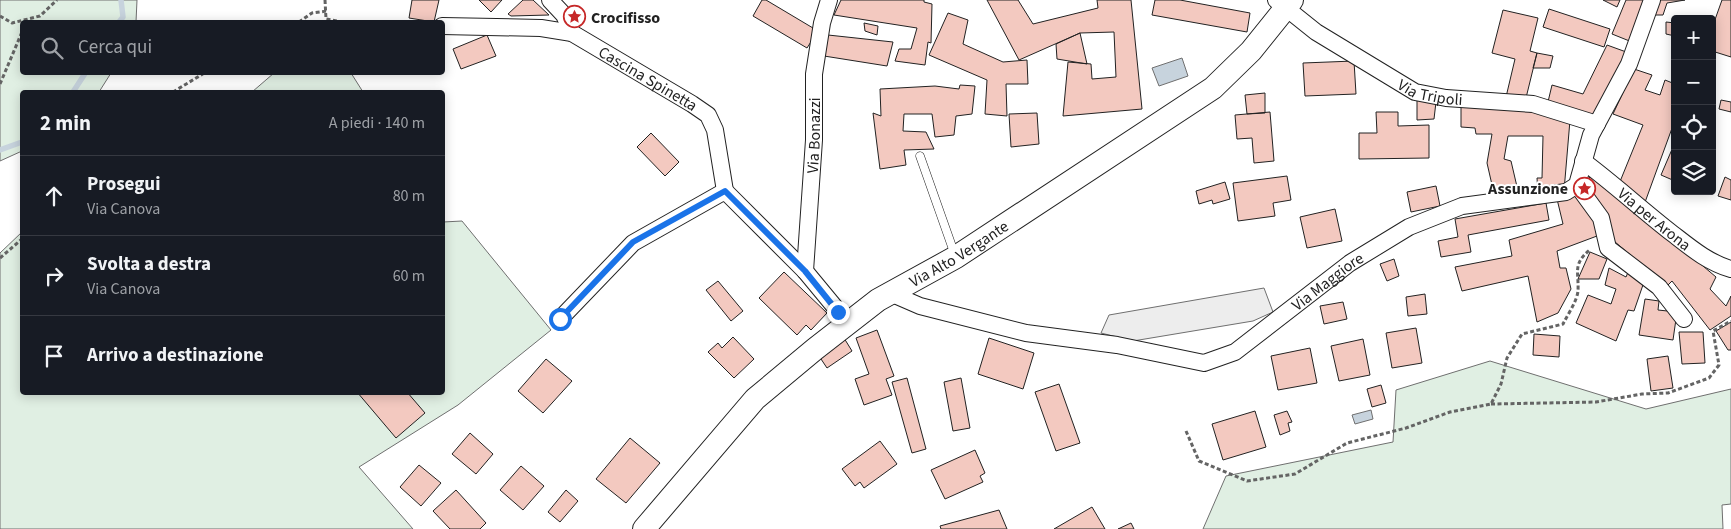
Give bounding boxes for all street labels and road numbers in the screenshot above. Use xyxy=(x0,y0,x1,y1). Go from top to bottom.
street label: Cascina Spinetta xyxy=(594,41,702,117)
street label: Via Tripoli xyxy=(1393,74,1463,111)
street label: Via Bonazzi xyxy=(802,97,826,174)
street label: Via per Arona xyxy=(1613,183,1695,256)
street label: Via Alto Vergante xyxy=(905,215,1013,293)
street label: Via Maggiore xyxy=(1287,247,1368,316)

